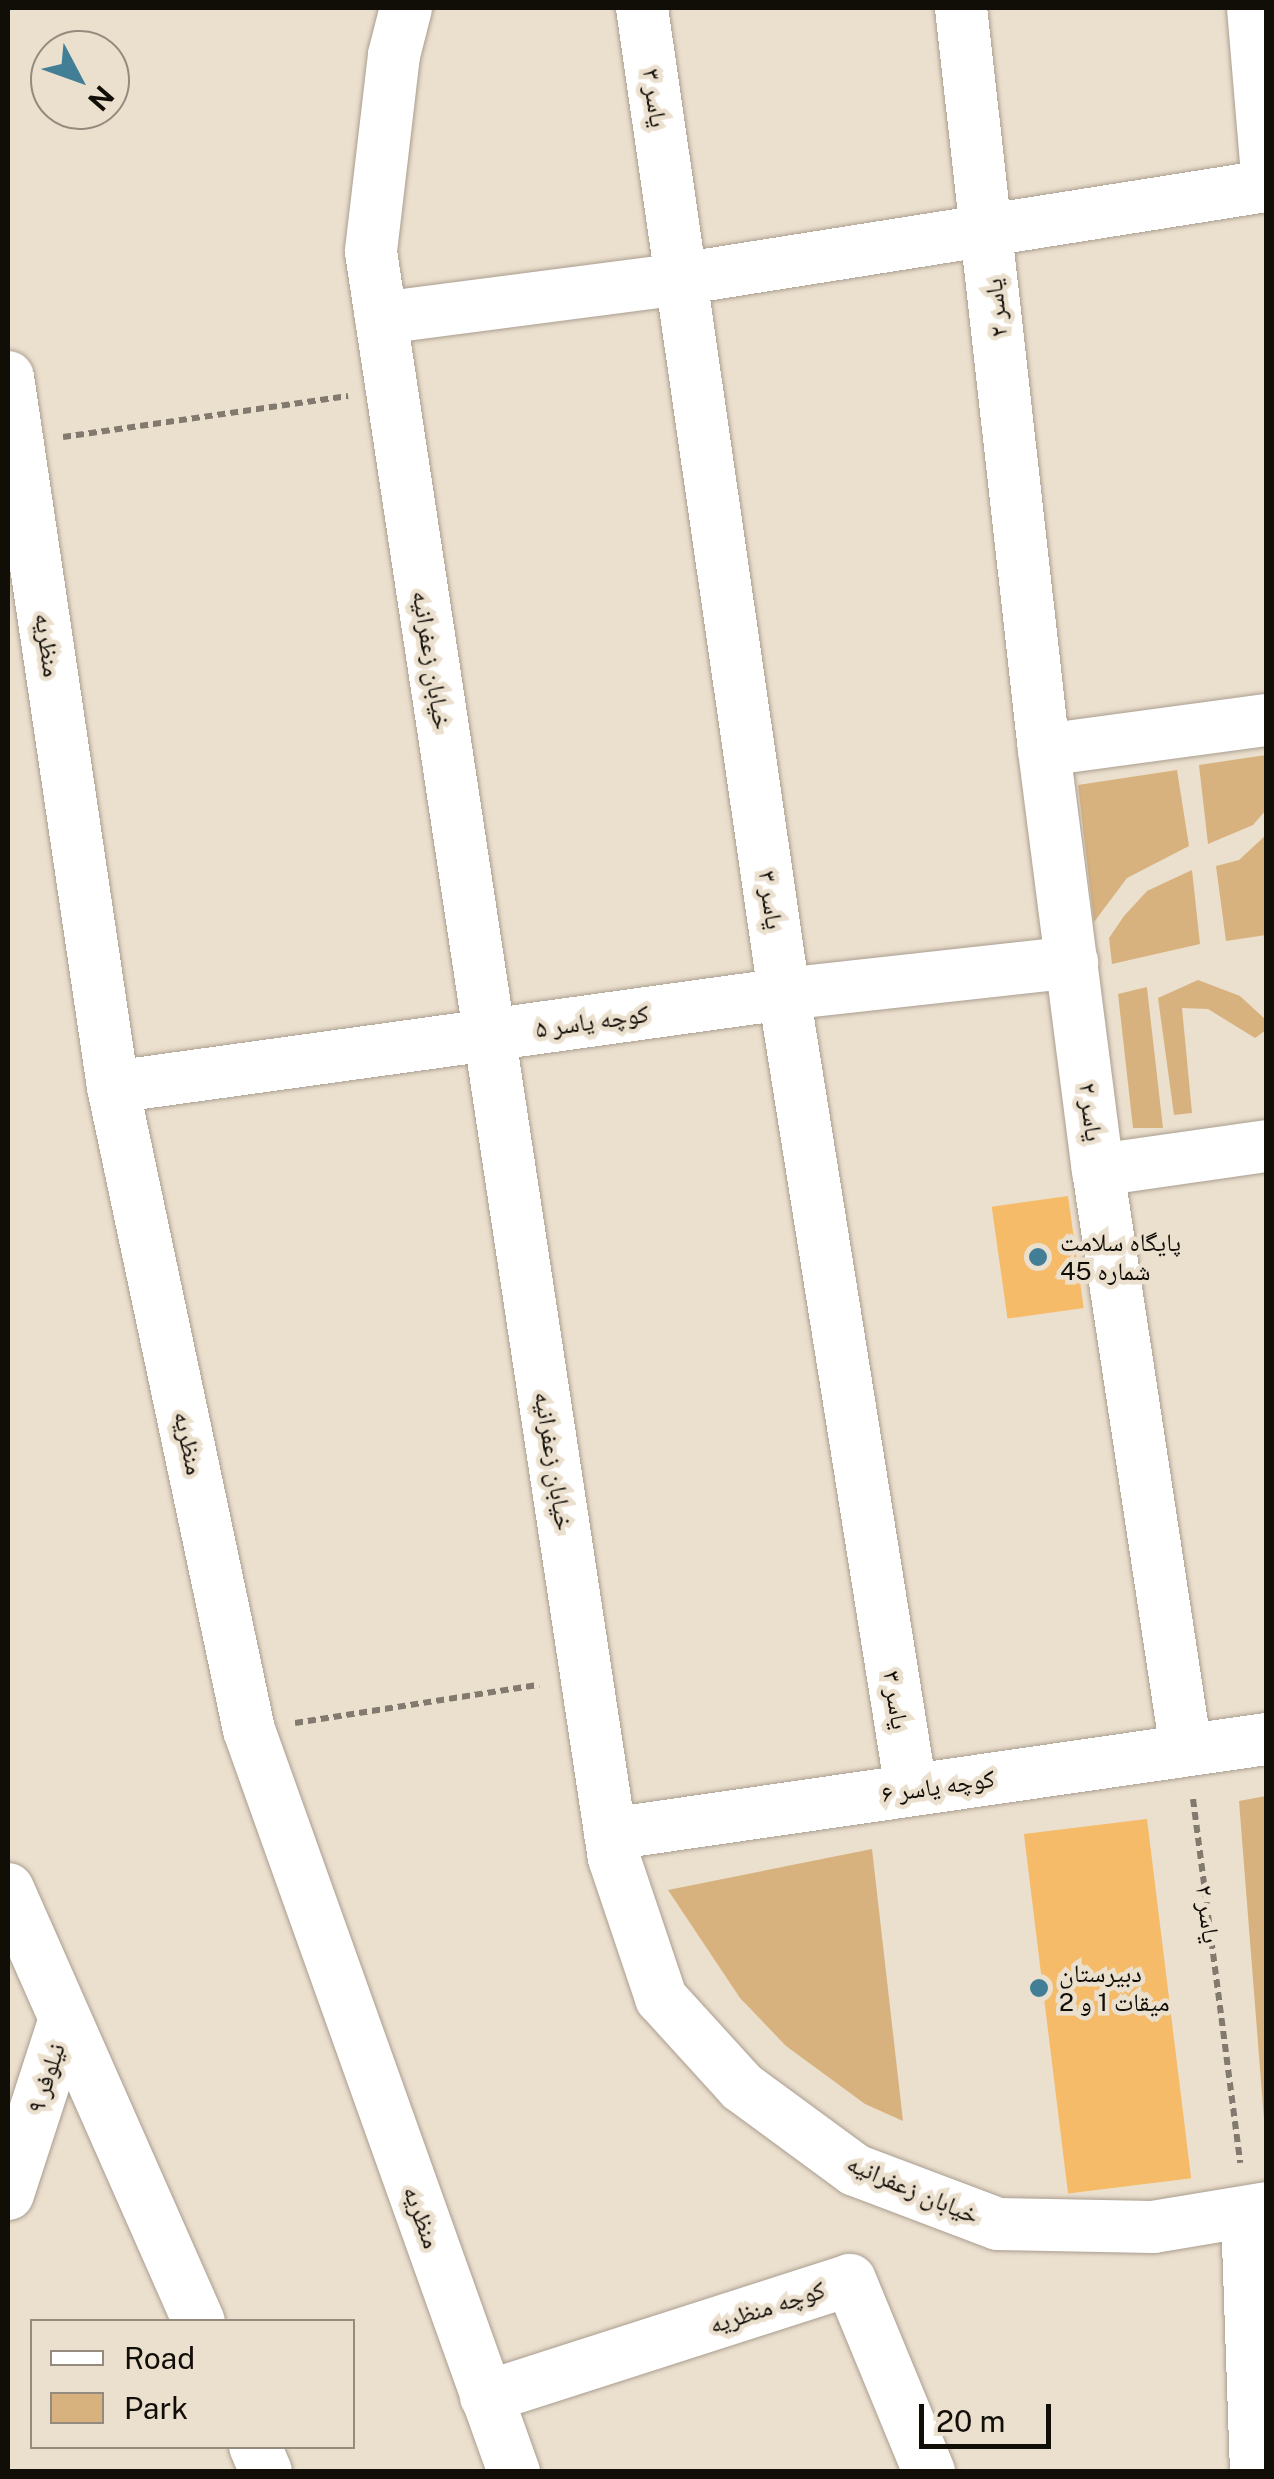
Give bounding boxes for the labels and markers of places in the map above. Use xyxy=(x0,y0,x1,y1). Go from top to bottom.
place label: پایگاه سلامت شماره 45 xyxy=(1060,1228,1181,1287)
marker: پایگاه سلامت شماره 45 xyxy=(1025,1244,1051,1270)
place label: دبیرستان میقات 1 و 2 xyxy=(1059,1959,1170,2018)
marker: دبیرستان میقات 1 و 2 xyxy=(1028,1977,1050,1999)

